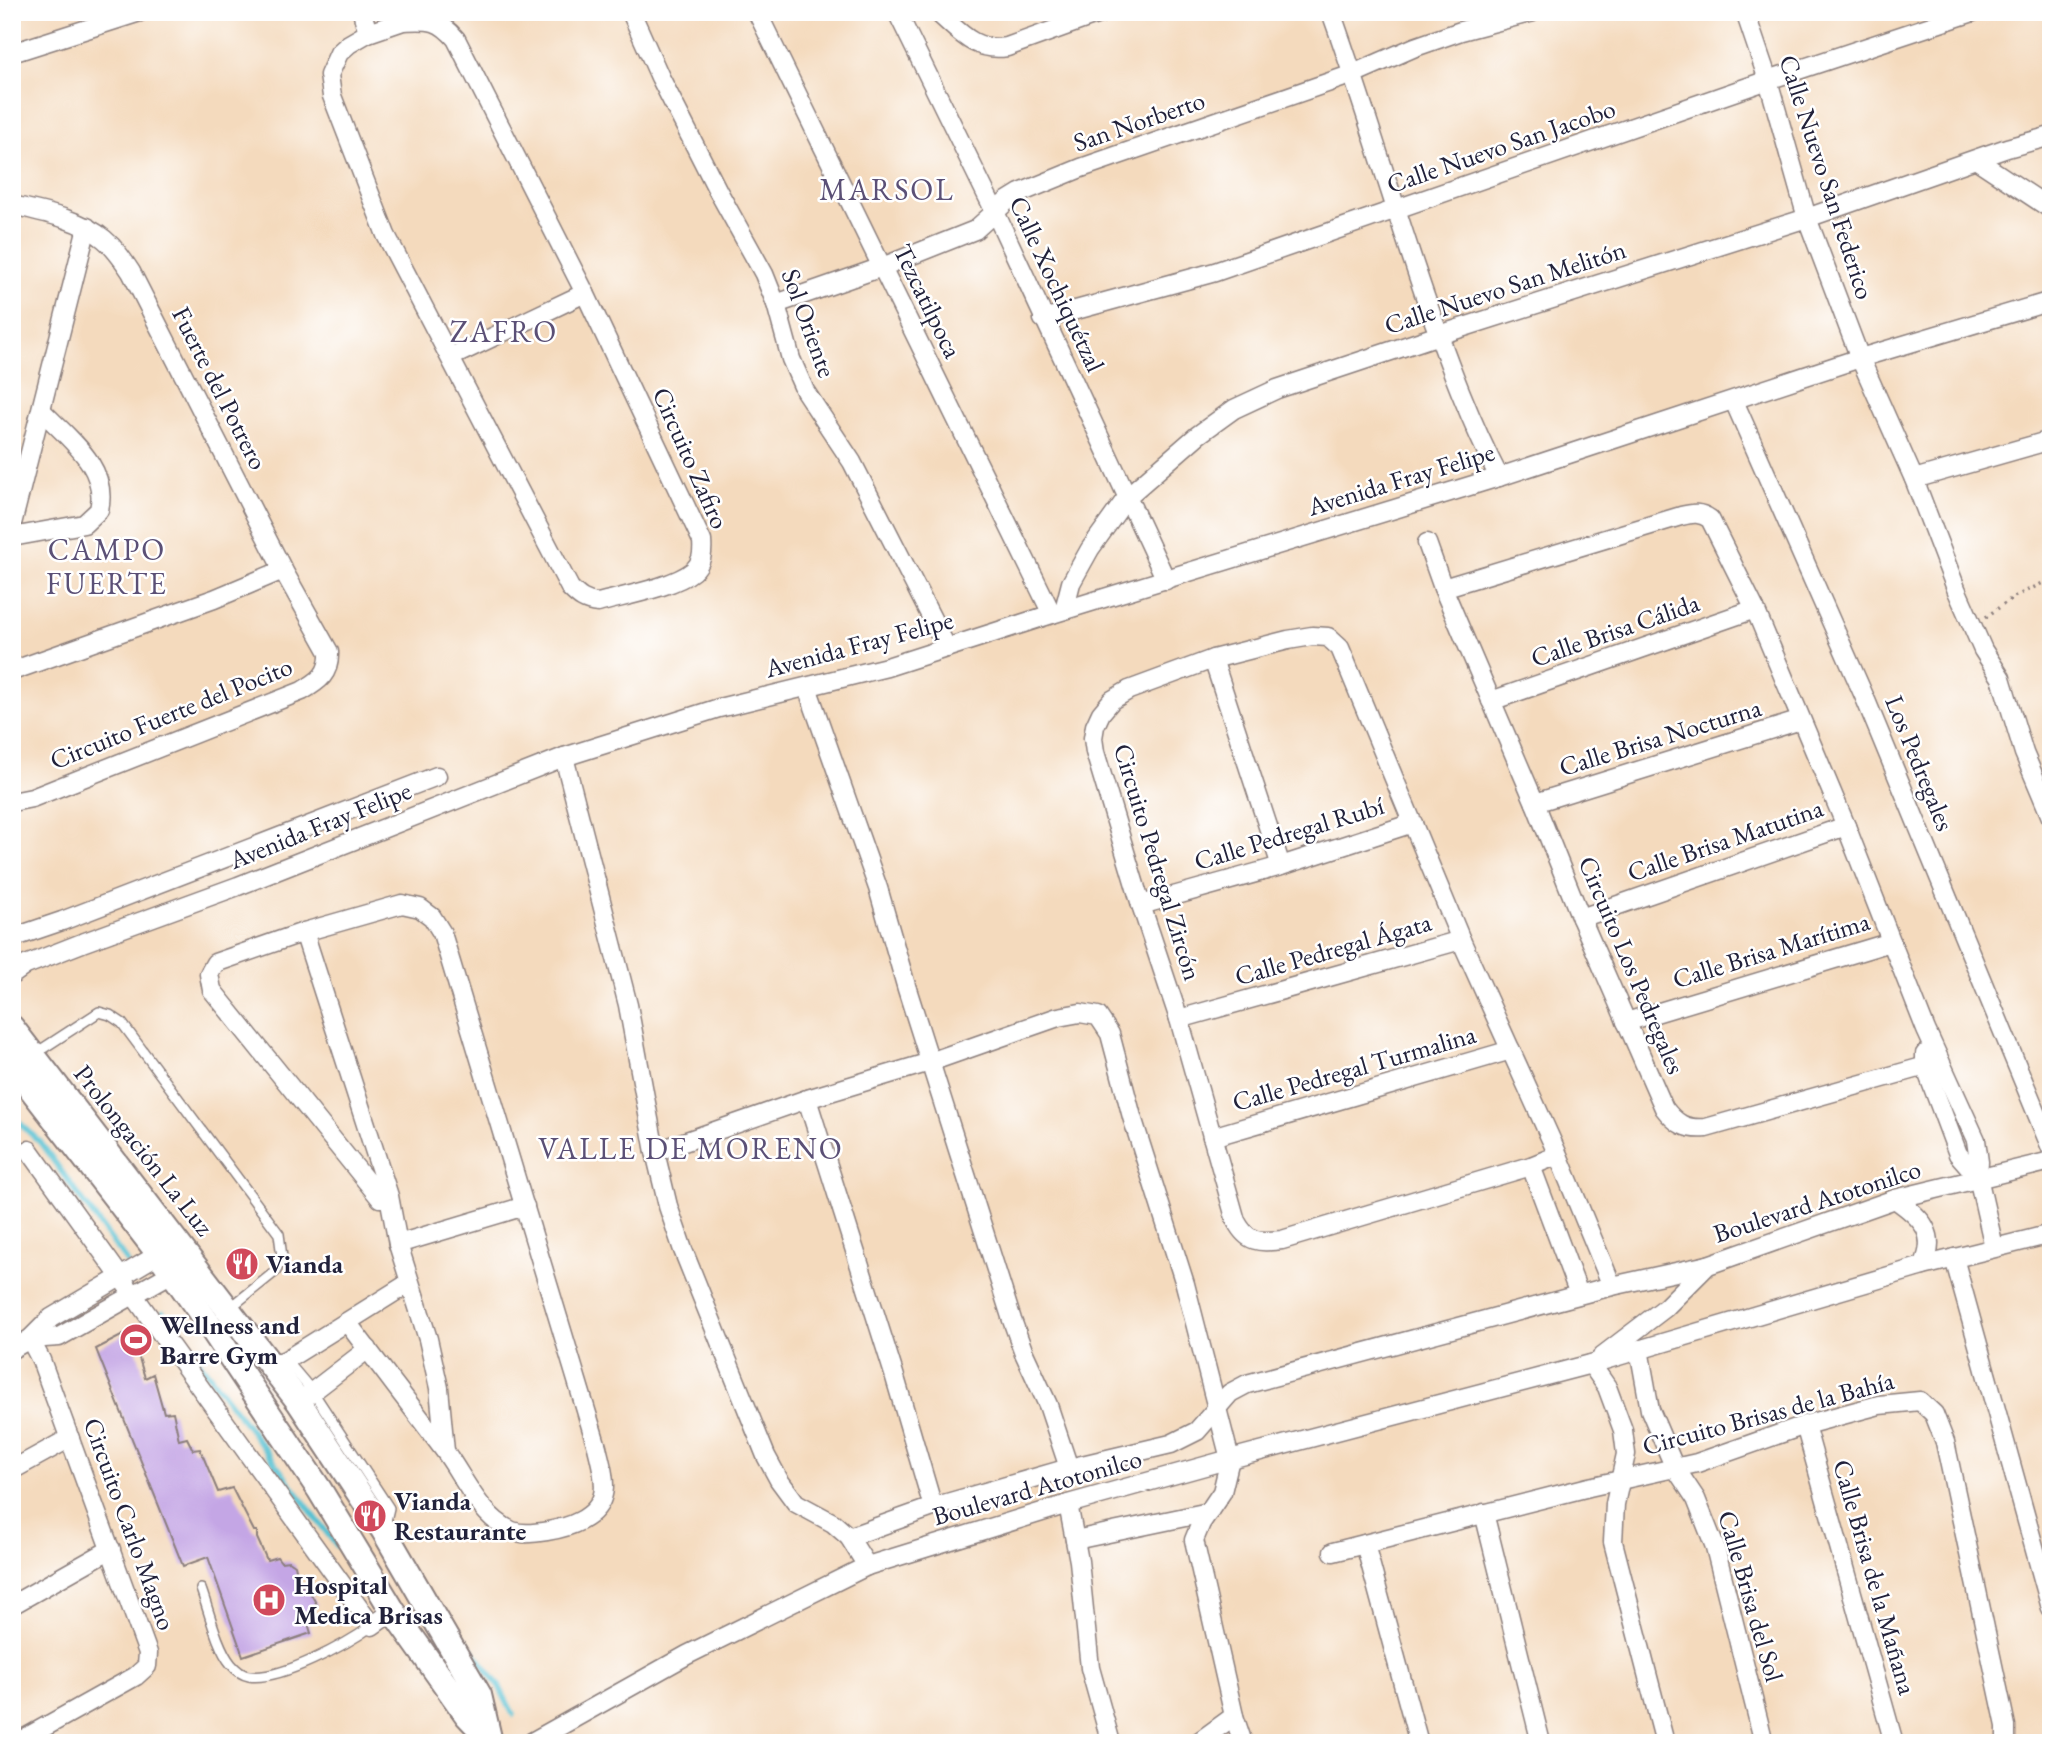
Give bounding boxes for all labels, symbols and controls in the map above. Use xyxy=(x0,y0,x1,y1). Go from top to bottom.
street label: Calle Nuevo San Federico xyxy=(1771,50,1883,304)
street label: San Norberto xyxy=(1069,83,1209,159)
street label: Calle Nuevo San Jacobo xyxy=(1382,91,1620,201)
district label: MARSOL xyxy=(819,170,955,209)
street label: Calle Xochiquétzal xyxy=(1001,191,1113,377)
street label: Calle Nuevo San Melitón xyxy=(1380,232,1630,342)
street label: Tezcatilpoca xyxy=(886,238,970,364)
street label: Sol Oriente xyxy=(774,264,844,382)
street label: Fuerte del Potrero xyxy=(164,301,276,475)
district label: ZAFRO xyxy=(450,312,558,351)
street label: Circuito Zafiro xyxy=(645,382,737,534)
street label: Avenida Fray Felipe xyxy=(1303,434,1498,524)
district label: CAMPO FUERTE xyxy=(46,530,168,603)
street label: Calle Brisa Cálida xyxy=(1526,585,1704,675)
street label: Avenida Fray Felipe xyxy=(760,603,957,686)
street label: Circuito Fuerte del Pocito xyxy=(45,649,297,777)
street label: Calle Brisa Nocturna xyxy=(1555,690,1766,784)
street label: Los Pedregales xyxy=(1877,690,1963,836)
street label: Circuito Pedregal Zircón xyxy=(1106,739,1210,985)
street label: Avenida Fray Felipe xyxy=(223,773,416,877)
street label: Calle Pedregal Rubí xyxy=(1190,788,1389,878)
street label: Calle Brisa Matutina xyxy=(1623,790,1828,889)
street label: Circuito Los Pedregales xyxy=(1571,851,1693,1079)
street label: Calle Brisa Marítima xyxy=(1668,904,1874,996)
street label: Calle Pedregal Ágata xyxy=(1231,905,1436,993)
street label: Calle Pedregal Turmalina xyxy=(1228,1017,1480,1119)
street label: Prolongación La Luz xyxy=(67,1057,222,1243)
district label: VALLE DE MORENO xyxy=(538,1129,844,1168)
street label: Boulevard Atotonilco xyxy=(1709,1151,1925,1251)
restaurant icon: Vianda xyxy=(223,1245,261,1283)
place label: Vianda xyxy=(266,1247,344,1281)
place label: Wellness and Barre Gym xyxy=(160,1308,301,1372)
sports icon: Wellness and Barre Gym xyxy=(117,1321,155,1359)
street label: Circuito Brisas de la Bahía xyxy=(1638,1363,1898,1463)
street label: Circuito Carlo Magno xyxy=(76,1413,184,1635)
street label: Boulevard Atotonilco xyxy=(929,1441,1145,1533)
street label: Calle Brisa de la Mañana xyxy=(1825,1456,1925,1699)
place label: Vianda Restaurante xyxy=(394,1484,527,1548)
restaurant icon: Vianda Restaurante xyxy=(351,1497,389,1535)
street label: Calle Brisa del Sol xyxy=(1710,1506,1792,1686)
place label: Hospital Medica Brisas xyxy=(294,1568,443,1632)
hospital icon: Hospital Medica Brisas xyxy=(250,1581,288,1619)

